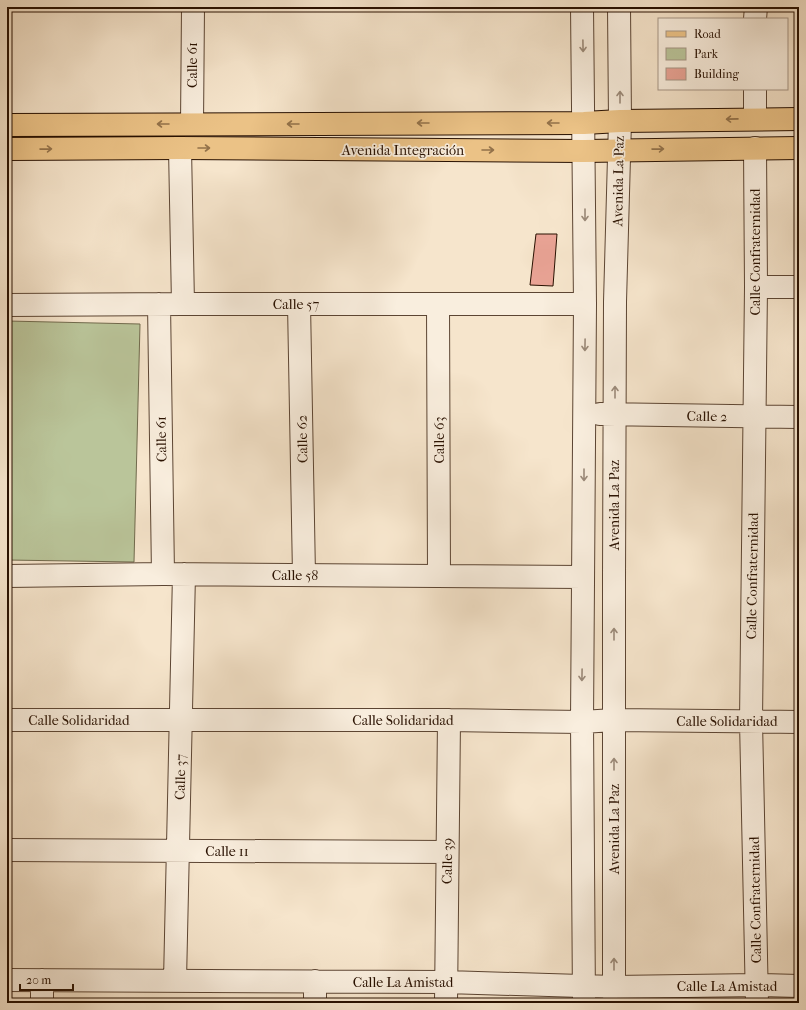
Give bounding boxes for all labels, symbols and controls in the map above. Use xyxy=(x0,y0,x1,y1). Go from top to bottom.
legend xyxy=(658,18,788,90)
text: Road xyxy=(694,27,721,41)
one-way arrow xyxy=(579,39,587,52)
street label: Calle 61 xyxy=(184,42,201,88)
text: Park xyxy=(694,47,719,61)
text: Building xyxy=(694,67,739,81)
one-way arrow xyxy=(616,91,624,104)
one-way arrow xyxy=(726,116,739,123)
one-way arrow xyxy=(417,119,430,127)
one-way arrow xyxy=(547,119,560,127)
one-way arrow xyxy=(157,120,170,128)
one-way arrow xyxy=(287,120,300,128)
street label: Avenida La Paz xyxy=(609,136,628,227)
street label: Avenida Integración xyxy=(341,142,464,159)
one-way arrow xyxy=(197,144,210,152)
one-way arrow xyxy=(39,145,52,153)
one-way arrow xyxy=(651,145,664,153)
one-way arrow xyxy=(481,146,494,154)
street label: Calle Confraternidad xyxy=(747,188,764,315)
one-way arrow xyxy=(581,208,589,221)
street label: Calle 57 xyxy=(273,296,319,313)
one-way arrow xyxy=(581,338,589,351)
one-way arrow xyxy=(611,386,619,399)
street label: Calle 2 xyxy=(687,408,727,425)
street label: Calle 62 xyxy=(294,415,311,463)
street label: Calle 61 xyxy=(153,416,170,462)
street label: Calle 63 xyxy=(431,417,448,463)
street label: Avenida La Paz xyxy=(606,460,623,551)
one-way arrow xyxy=(580,468,588,481)
street label: Calle Confraternidad xyxy=(743,512,762,640)
street label: Calle 58 xyxy=(272,567,318,584)
one-way arrow xyxy=(610,628,618,641)
one-way arrow xyxy=(578,668,586,681)
street label: Calle Solidaridad xyxy=(28,712,130,729)
street label: Calle Solidaridad xyxy=(352,712,454,729)
street label: Calle Solidaridad xyxy=(676,713,778,730)
street label: Calle 37 xyxy=(172,754,189,800)
one-way arrow xyxy=(610,758,618,771)
street label: Avenida La Paz xyxy=(606,784,623,875)
street label: Calle Confraternidad xyxy=(746,836,765,964)
street label: Calle 39 xyxy=(439,838,456,884)
street label: Calle 11 xyxy=(205,843,249,860)
one-way arrow xyxy=(610,958,618,971)
scale bar xyxy=(20,966,73,992)
text: 20 m xyxy=(26,973,51,987)
street label: Calle La Amistad xyxy=(353,974,454,991)
street label: Calle La Amistad xyxy=(677,978,778,995)

